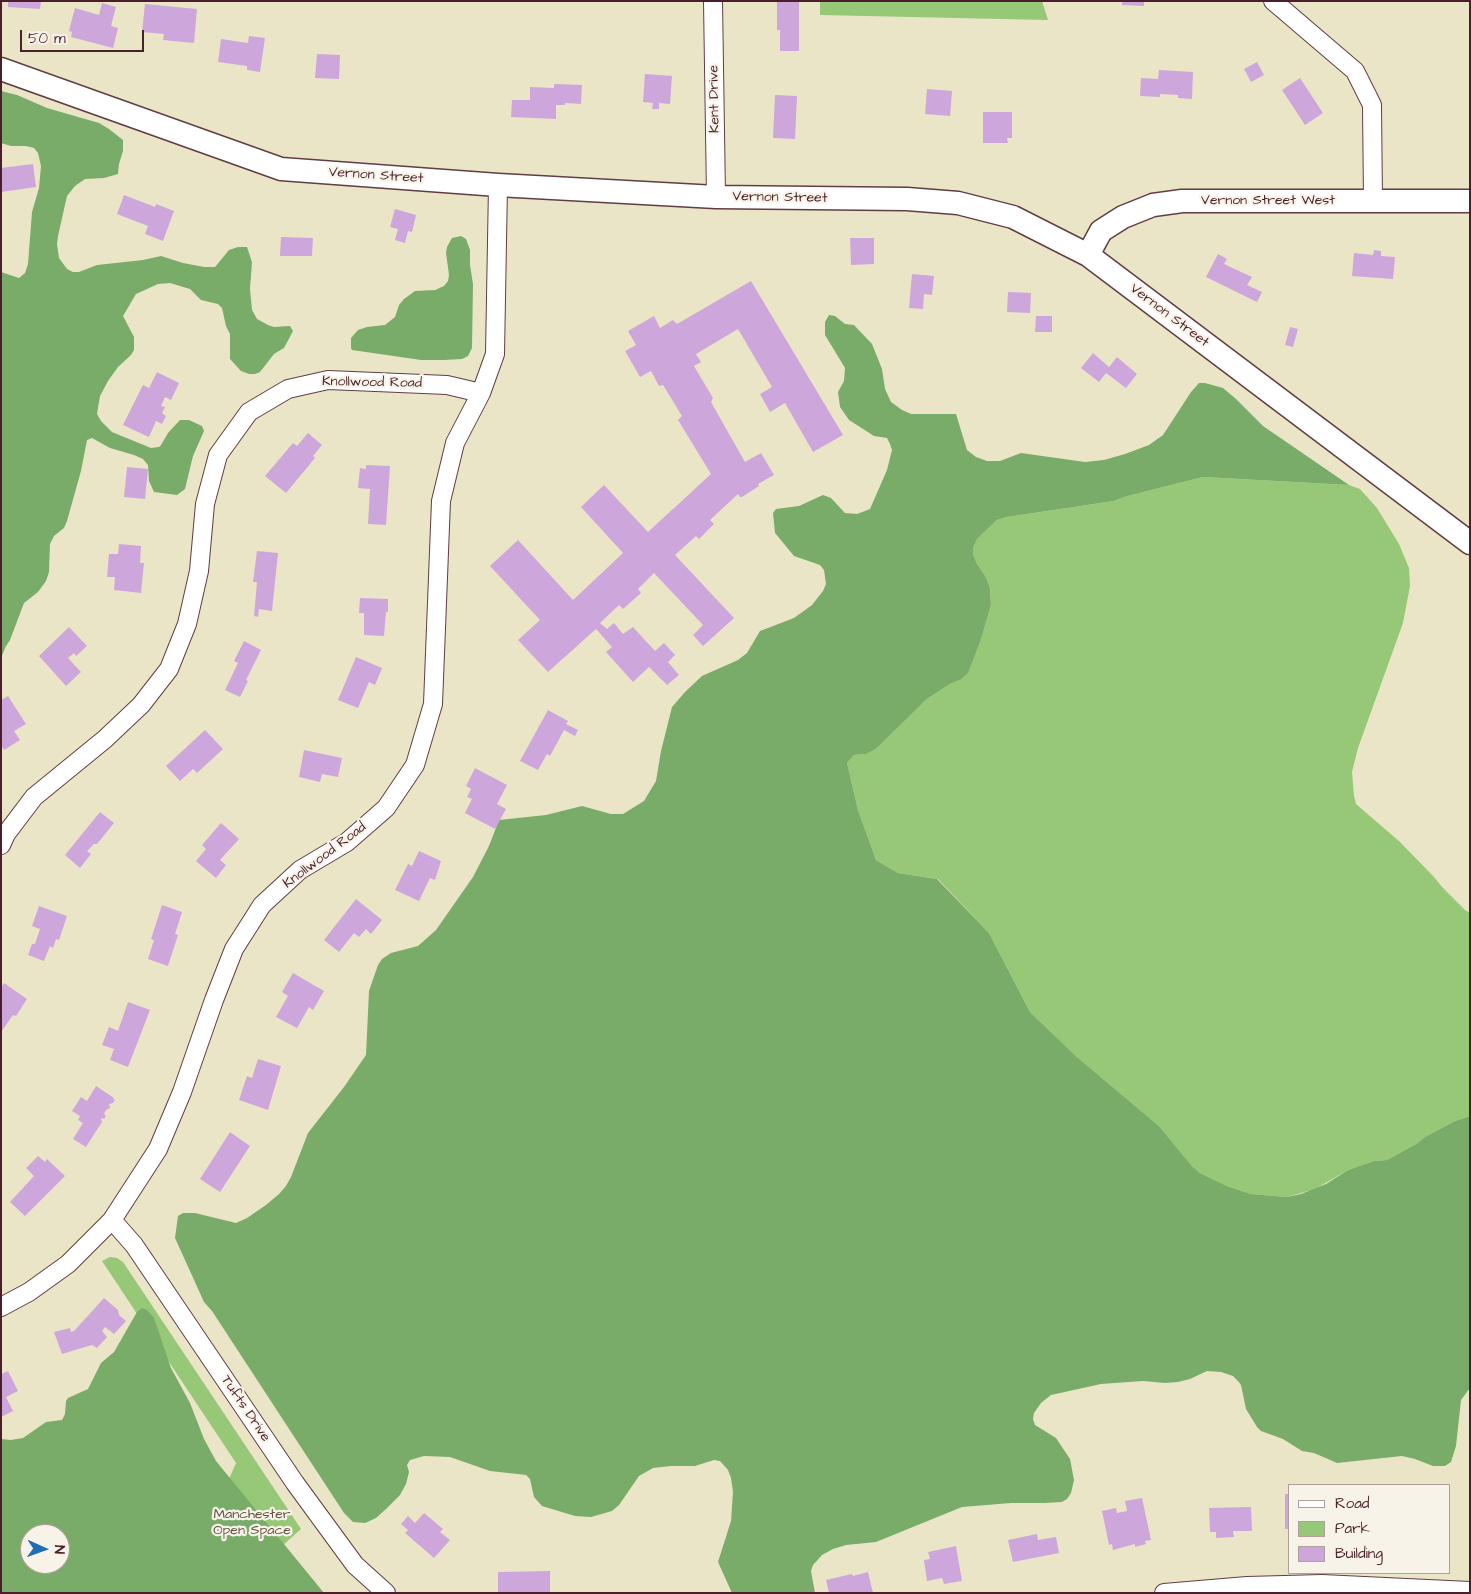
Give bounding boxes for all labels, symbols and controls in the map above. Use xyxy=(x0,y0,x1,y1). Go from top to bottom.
scale bar xyxy=(22,20,146,52)
text: 50 m xyxy=(28,28,66,49)
street label: Kent Drive xyxy=(706,65,724,133)
street label: Vernon Street xyxy=(328,164,424,188)
street label: Vernon Street xyxy=(732,189,828,207)
street label: Vernon Street West xyxy=(1201,193,1335,209)
street label: Vernon Street xyxy=(1126,281,1212,351)
street label: Knollwood Road xyxy=(322,374,422,392)
street label: Knollwood Road xyxy=(280,819,370,893)
street label: Tufts Drive xyxy=(217,1373,273,1445)
legend xyxy=(1288,1484,1451,1574)
text: Road xyxy=(1335,1493,1369,1514)
park label: Manchester Open Space xyxy=(213,1507,291,1540)
text: Park xyxy=(1335,1518,1370,1539)
north arrow xyxy=(20,1524,70,1574)
text: Building xyxy=(1335,1543,1383,1564)
text: N xyxy=(49,1545,69,1554)

